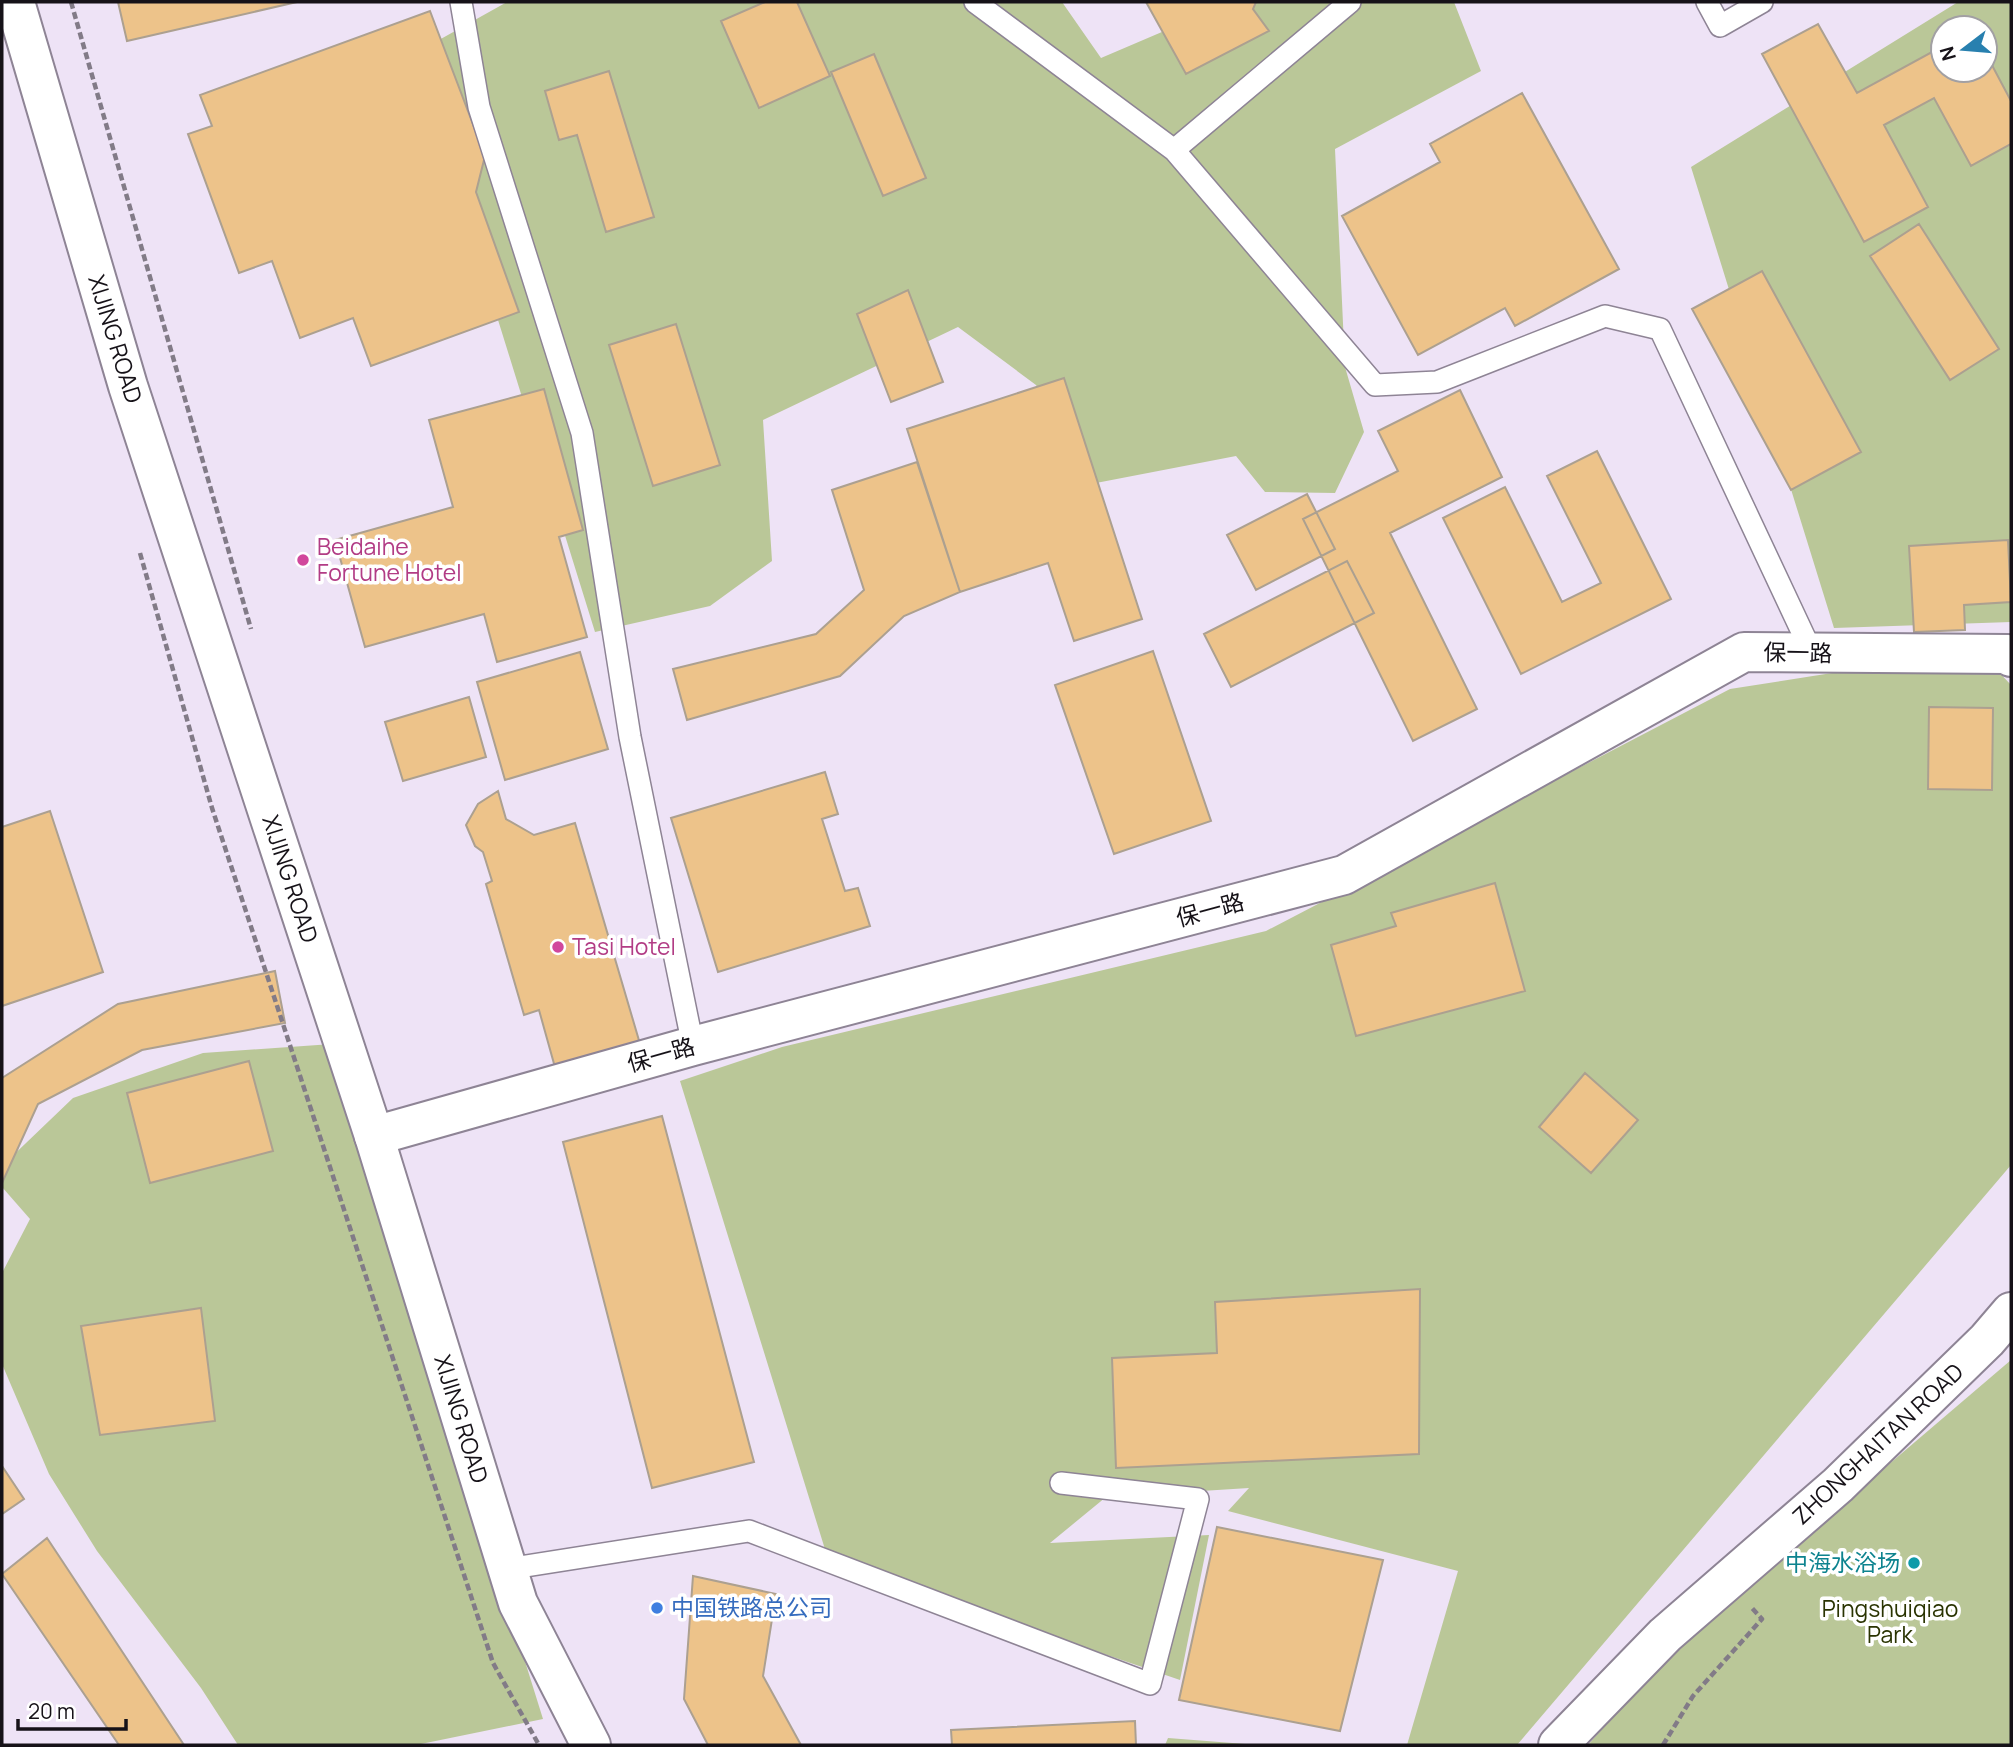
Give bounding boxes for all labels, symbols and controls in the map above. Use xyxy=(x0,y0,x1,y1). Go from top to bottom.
north arrow xyxy=(1929,14,1999,84)
text: N xyxy=(1933,44,1962,64)
street label: XIJING ROAD xyxy=(81,271,151,407)
place label: Beidaihe Fortune Hotel xyxy=(317,530,462,588)
marker: Beidaihe Fortune Hotel xyxy=(295,552,311,568)
street label: 保一路 xyxy=(1763,635,1833,669)
street label: XIJING ROAD xyxy=(255,811,327,947)
street label: 保一路 xyxy=(1172,885,1247,933)
place label: Tasi Hotel xyxy=(572,930,676,962)
marker: Tasi Hotel xyxy=(550,939,566,955)
street label: 保一路 xyxy=(623,1029,698,1079)
street label: XIJING ROAD xyxy=(427,1351,497,1487)
street label: ZHONGHAITAN ROAD xyxy=(1785,1356,1970,1531)
place label: 中海水浴场 xyxy=(1785,1546,1900,1578)
marker: 中海水浴场 xyxy=(1906,1555,1922,1571)
place label: 中国铁路总公司 xyxy=(671,1591,832,1623)
park label: Pingshuiqiao Park xyxy=(1822,1592,1958,1650)
marker: 中国铁路总公司 xyxy=(649,1600,665,1616)
scale bar xyxy=(18,1688,126,1732)
text: 20 m xyxy=(28,1697,75,1725)

